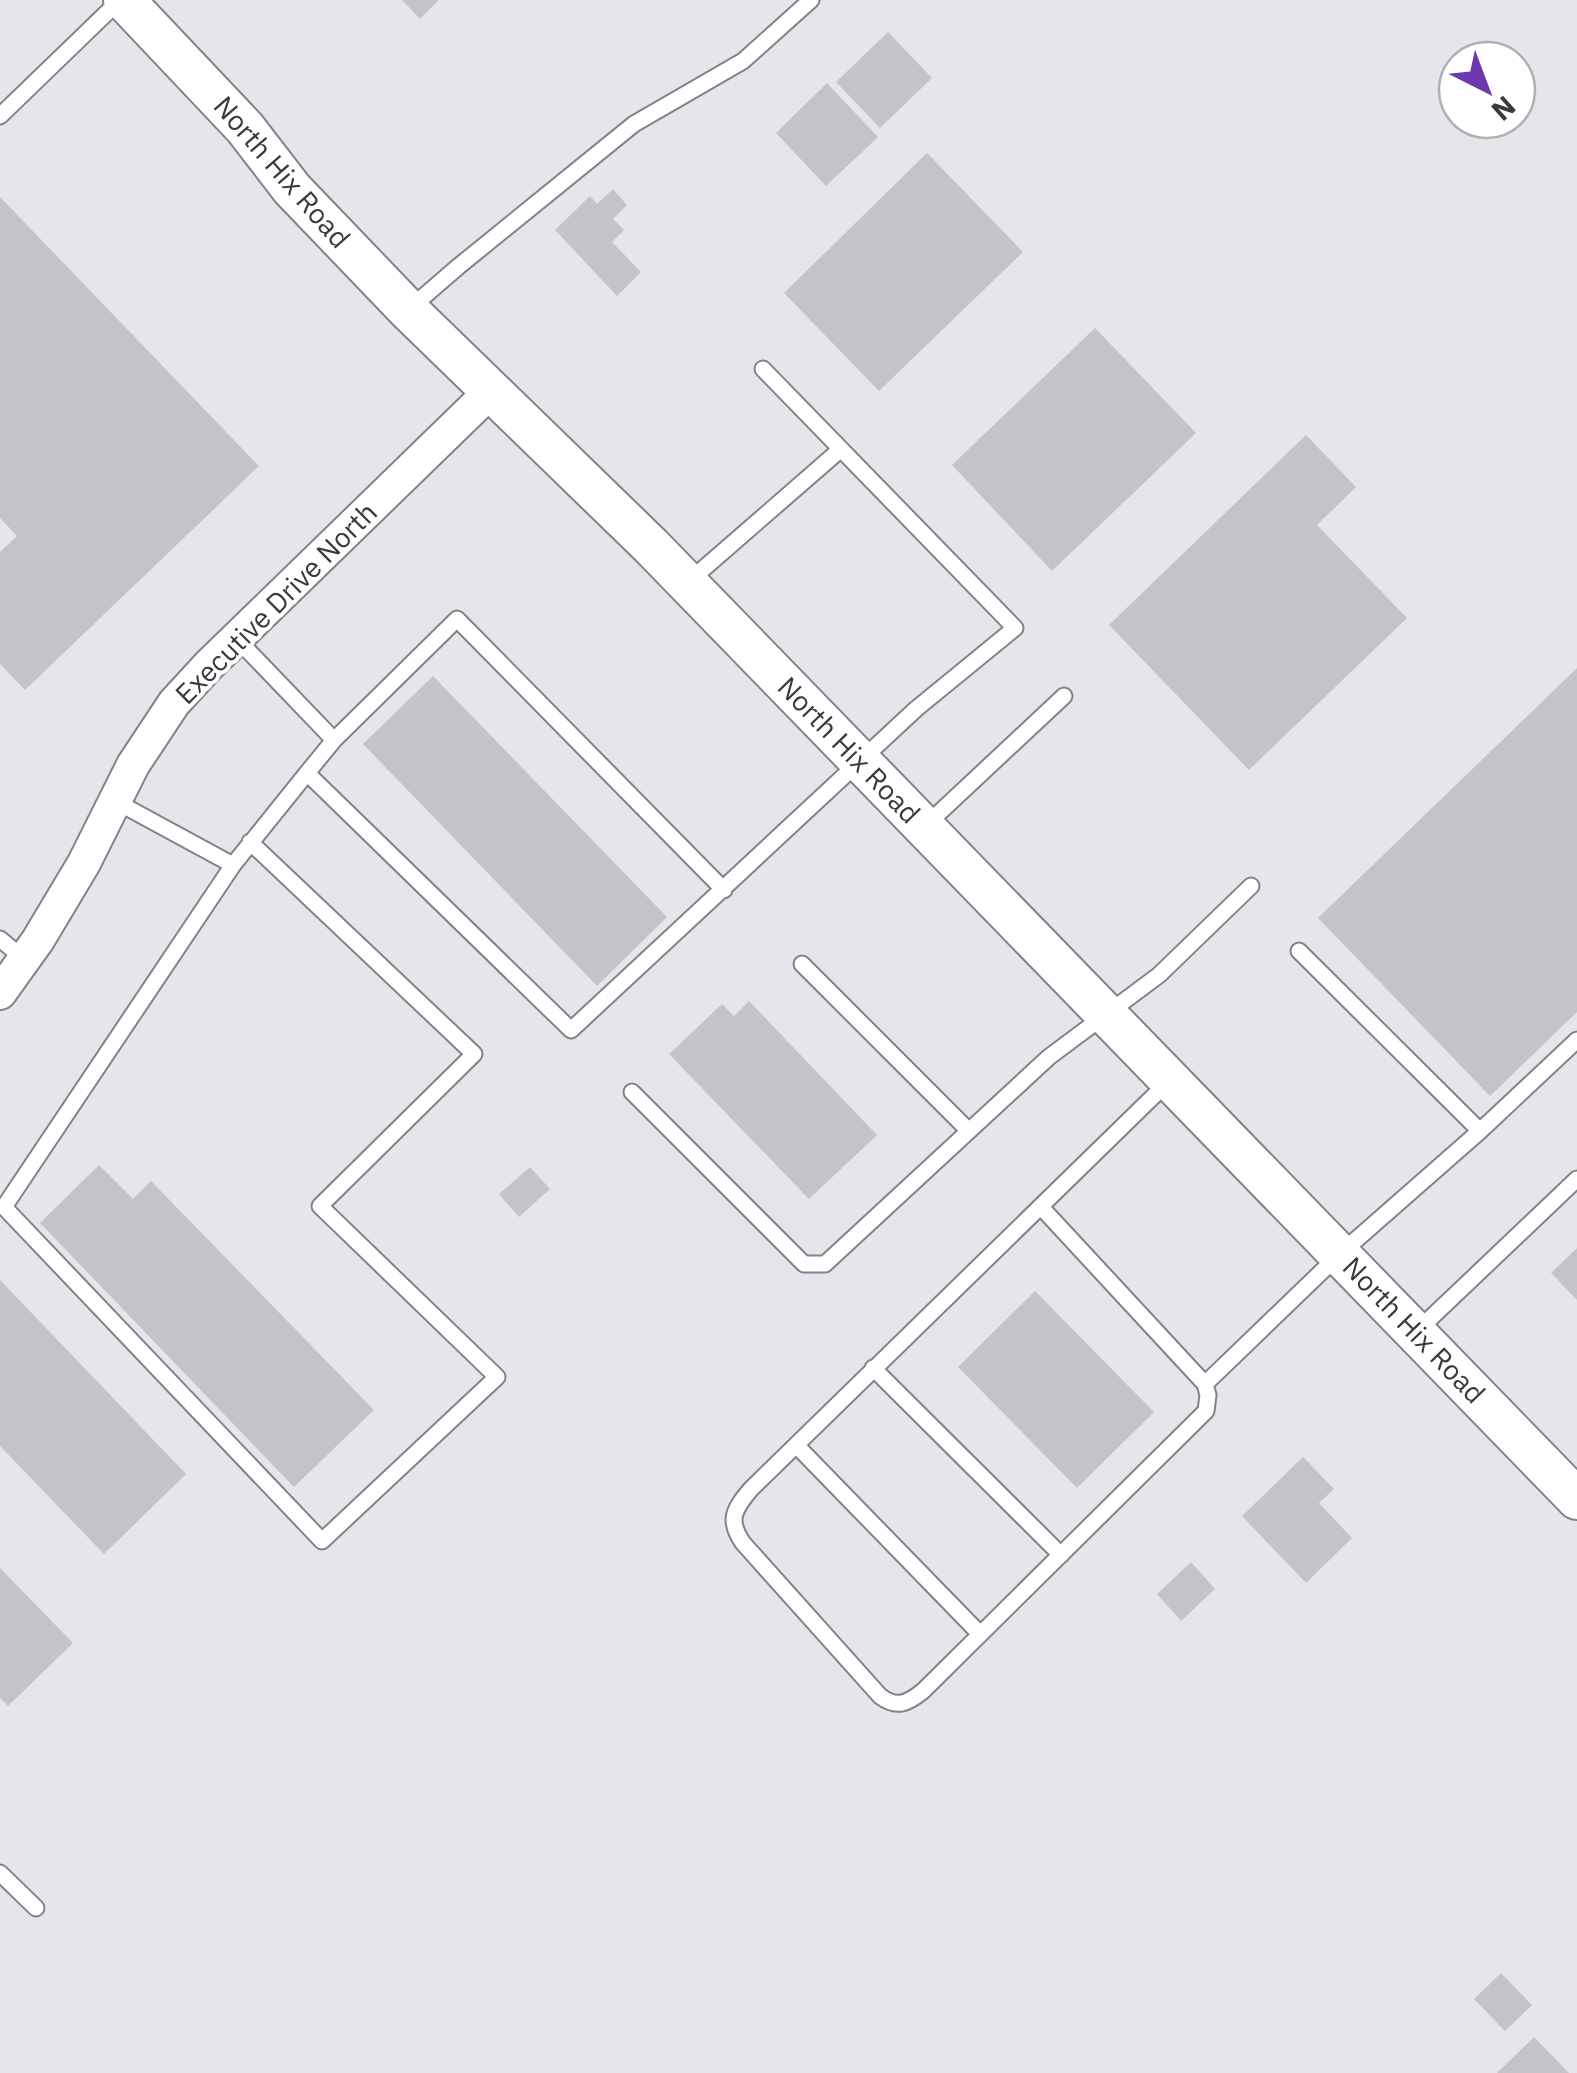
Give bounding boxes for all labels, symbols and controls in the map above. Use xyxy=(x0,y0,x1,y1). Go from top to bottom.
north arrow xyxy=(1437,40,1537,140)
street label: North Hix Road xyxy=(206,88,359,256)
text: N xyxy=(1484,88,1524,129)
street label: Executive Drive North xyxy=(167,494,385,712)
street label: North Hix Road xyxy=(770,668,929,831)
street label: North Hix Road xyxy=(1335,1248,1494,1411)

